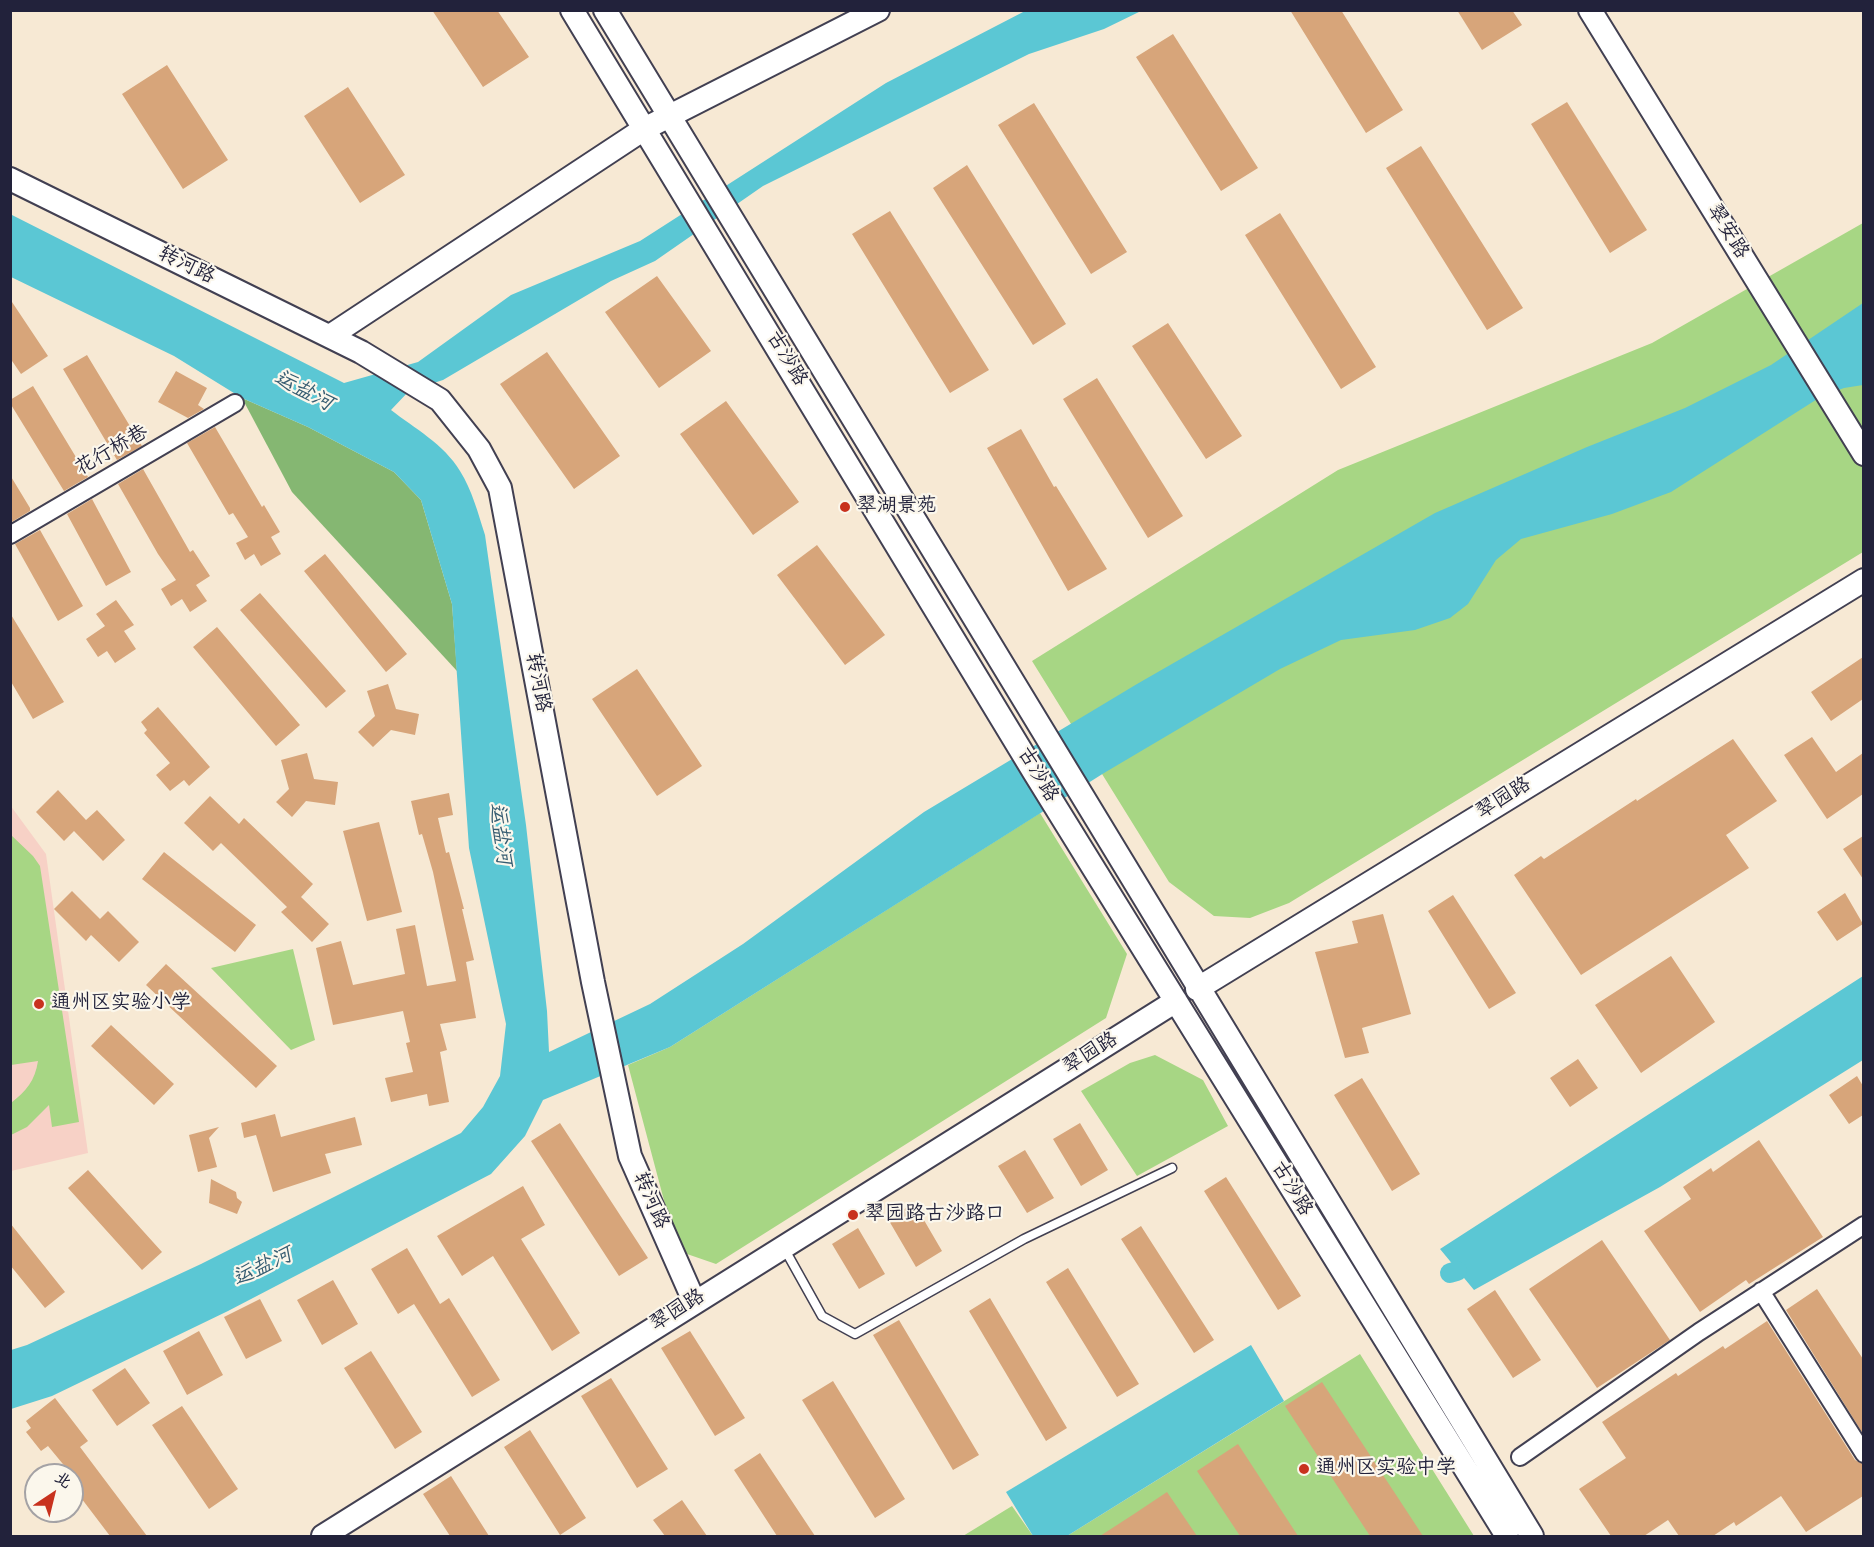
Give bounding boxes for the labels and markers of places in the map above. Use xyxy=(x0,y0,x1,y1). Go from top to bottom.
place label: 翠湖景苑 xyxy=(857,495,937,519)
marker: 翠湖景苑 xyxy=(838,500,852,514)
place label: 通州区实验小学 xyxy=(51,992,191,1016)
marker: 通州区实验小学 xyxy=(32,997,46,1011)
place label: 翠园路古沙路口 xyxy=(865,1203,1005,1227)
marker: 翠园路古沙路口 xyxy=(846,1208,860,1222)
place label: 通州区实验中学 xyxy=(1316,1457,1456,1481)
marker: 通州区实验中学 xyxy=(1297,1462,1311,1476)

